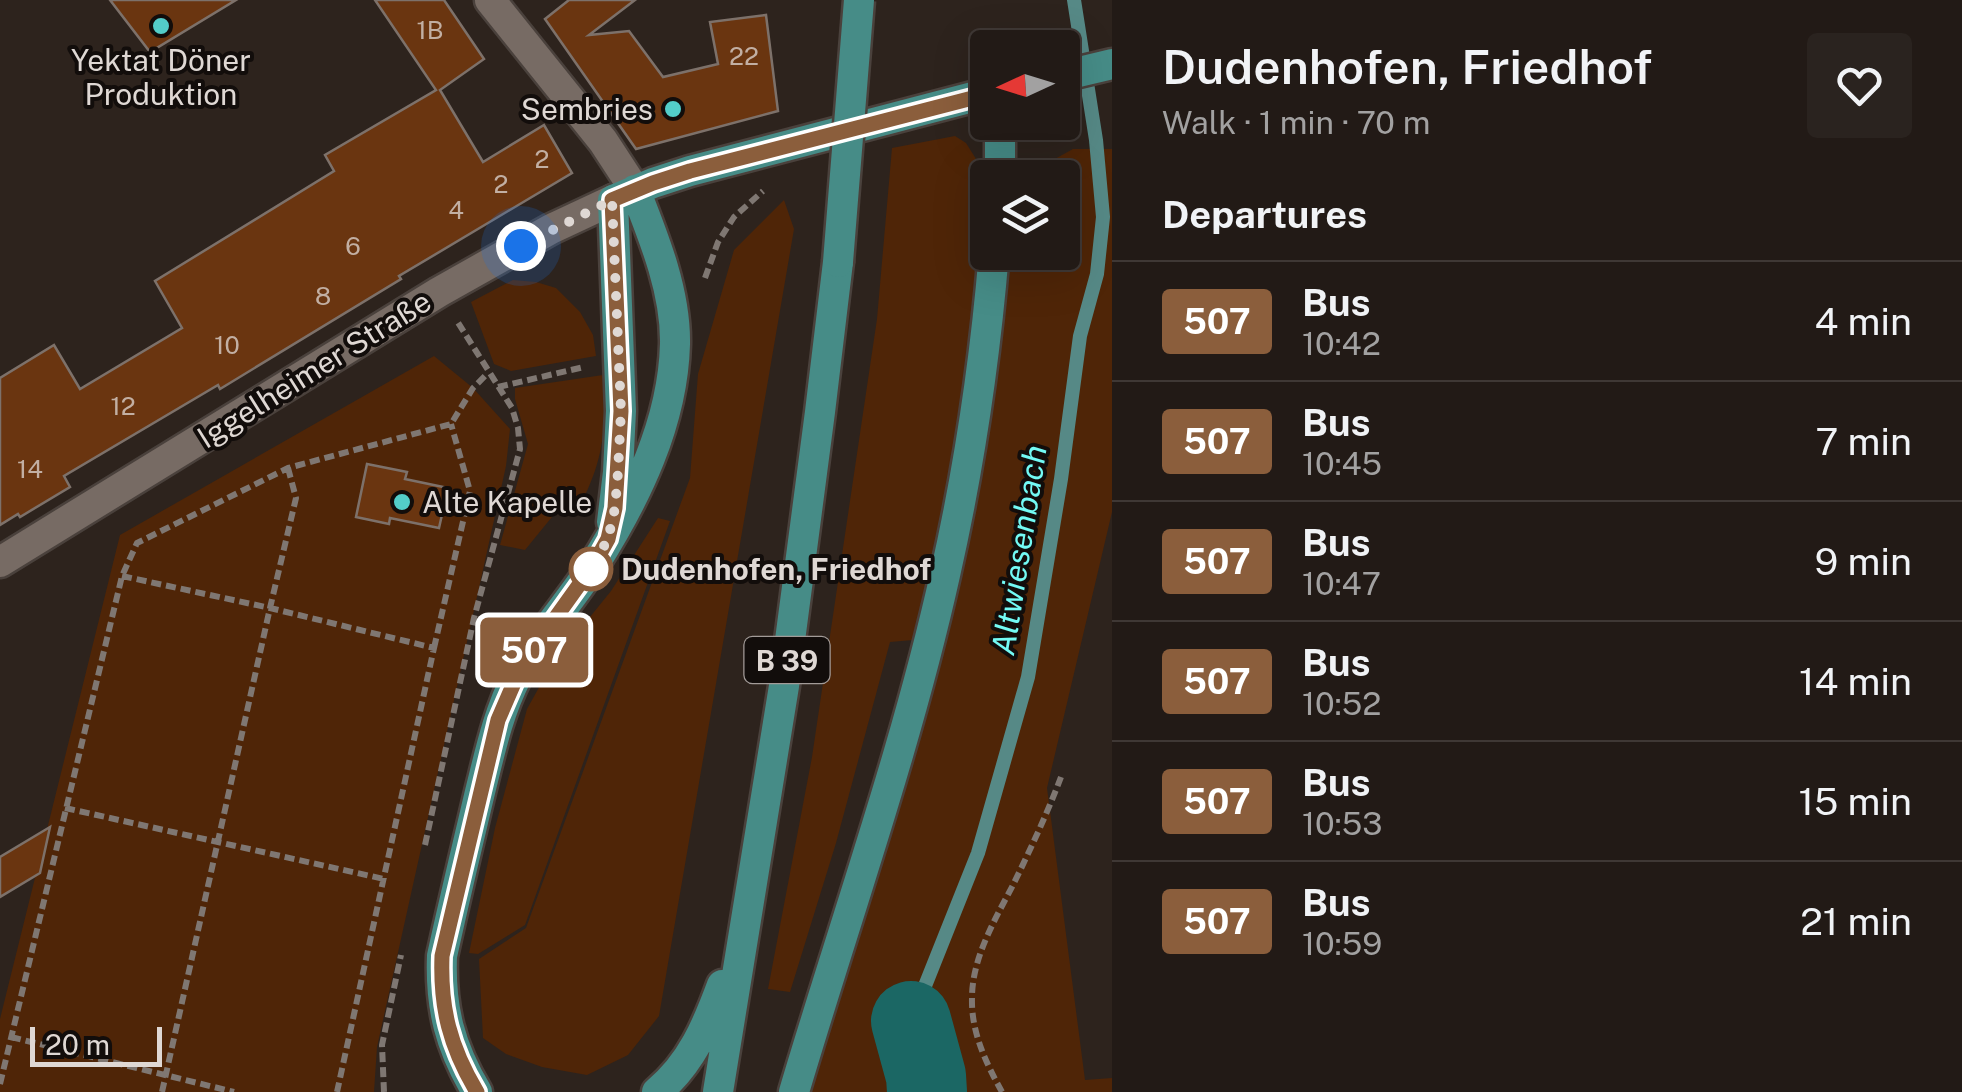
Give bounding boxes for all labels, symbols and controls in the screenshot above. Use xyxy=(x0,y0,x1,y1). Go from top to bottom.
marker: Yektat Döner Produktion xyxy=(150,15,172,37)
house number: 1B xyxy=(417,15,443,45)
north arrow xyxy=(970,30,1080,140)
map controls xyxy=(970,30,1080,270)
button: heart xyxy=(1807,33,1912,138)
text: Dudenhofen, Friedhof xyxy=(1162,38,1652,95)
house number: 22 xyxy=(729,41,759,71)
place label: Yektat Döner Produktion xyxy=(71,42,251,112)
place label: Sembries xyxy=(521,91,653,127)
marker: Sembries xyxy=(662,98,684,120)
text: Walk · 1 min · 70 m xyxy=(1162,104,1430,141)
house number: 2 xyxy=(535,144,549,174)
button: layers xyxy=(970,160,1080,270)
house number: 2 xyxy=(494,169,508,199)
text: Departures xyxy=(1162,192,1367,237)
house number: 4 xyxy=(448,195,464,225)
your location xyxy=(496,221,546,271)
house number: 6 xyxy=(345,231,361,261)
text: Bus xyxy=(1302,280,1371,325)
house number: 8 xyxy=(315,281,331,311)
street label: Iggelheimer Straße xyxy=(191,283,437,455)
text: 4 min xyxy=(1814,299,1912,344)
text: 507 xyxy=(1183,301,1251,342)
text: 10:42 xyxy=(1302,325,1381,362)
house number: 10 xyxy=(214,330,240,360)
house number: 12 xyxy=(110,391,136,421)
text: Bus xyxy=(1302,400,1371,445)
text: 7 min xyxy=(1815,419,1912,464)
text: 507 xyxy=(1183,421,1251,462)
water label: Altwiesenbach xyxy=(984,442,1054,658)
text: 10:45 xyxy=(1302,445,1382,482)
house number: 14 xyxy=(17,454,43,484)
place label: Alte Kapelle xyxy=(422,484,592,520)
marker: Alte Kapelle xyxy=(391,491,413,513)
text: Bus xyxy=(1302,520,1371,565)
text: 9 min xyxy=(1815,539,1912,584)
text: 507 xyxy=(1183,541,1251,582)
marker: Dudenhofen, Friedhof xyxy=(570,548,612,590)
place label: Dudenhofen, Friedhof xyxy=(621,551,931,587)
text: 10:47 xyxy=(1302,565,1381,602)
line badge: 507 xyxy=(476,618,592,682)
text: 507 xyxy=(500,630,568,671)
road number: B 39 xyxy=(744,637,830,683)
text: Bus xyxy=(1302,640,1371,685)
text: 14 min xyxy=(1799,659,1912,704)
text: 507 xyxy=(1183,661,1251,702)
text: 10:52 xyxy=(1302,685,1381,722)
text: Bus xyxy=(1302,760,1371,805)
text: 15 min xyxy=(1799,779,1912,824)
text: 507 xyxy=(1183,781,1251,822)
text: 10:53 xyxy=(1302,805,1382,842)
text: Bus xyxy=(1302,880,1371,925)
text: 21 min xyxy=(1800,899,1912,944)
text: 507 xyxy=(1183,901,1251,942)
text: 10:59 xyxy=(1302,925,1382,962)
scale bar xyxy=(30,1022,162,1066)
text: 20 m xyxy=(45,1028,110,1061)

